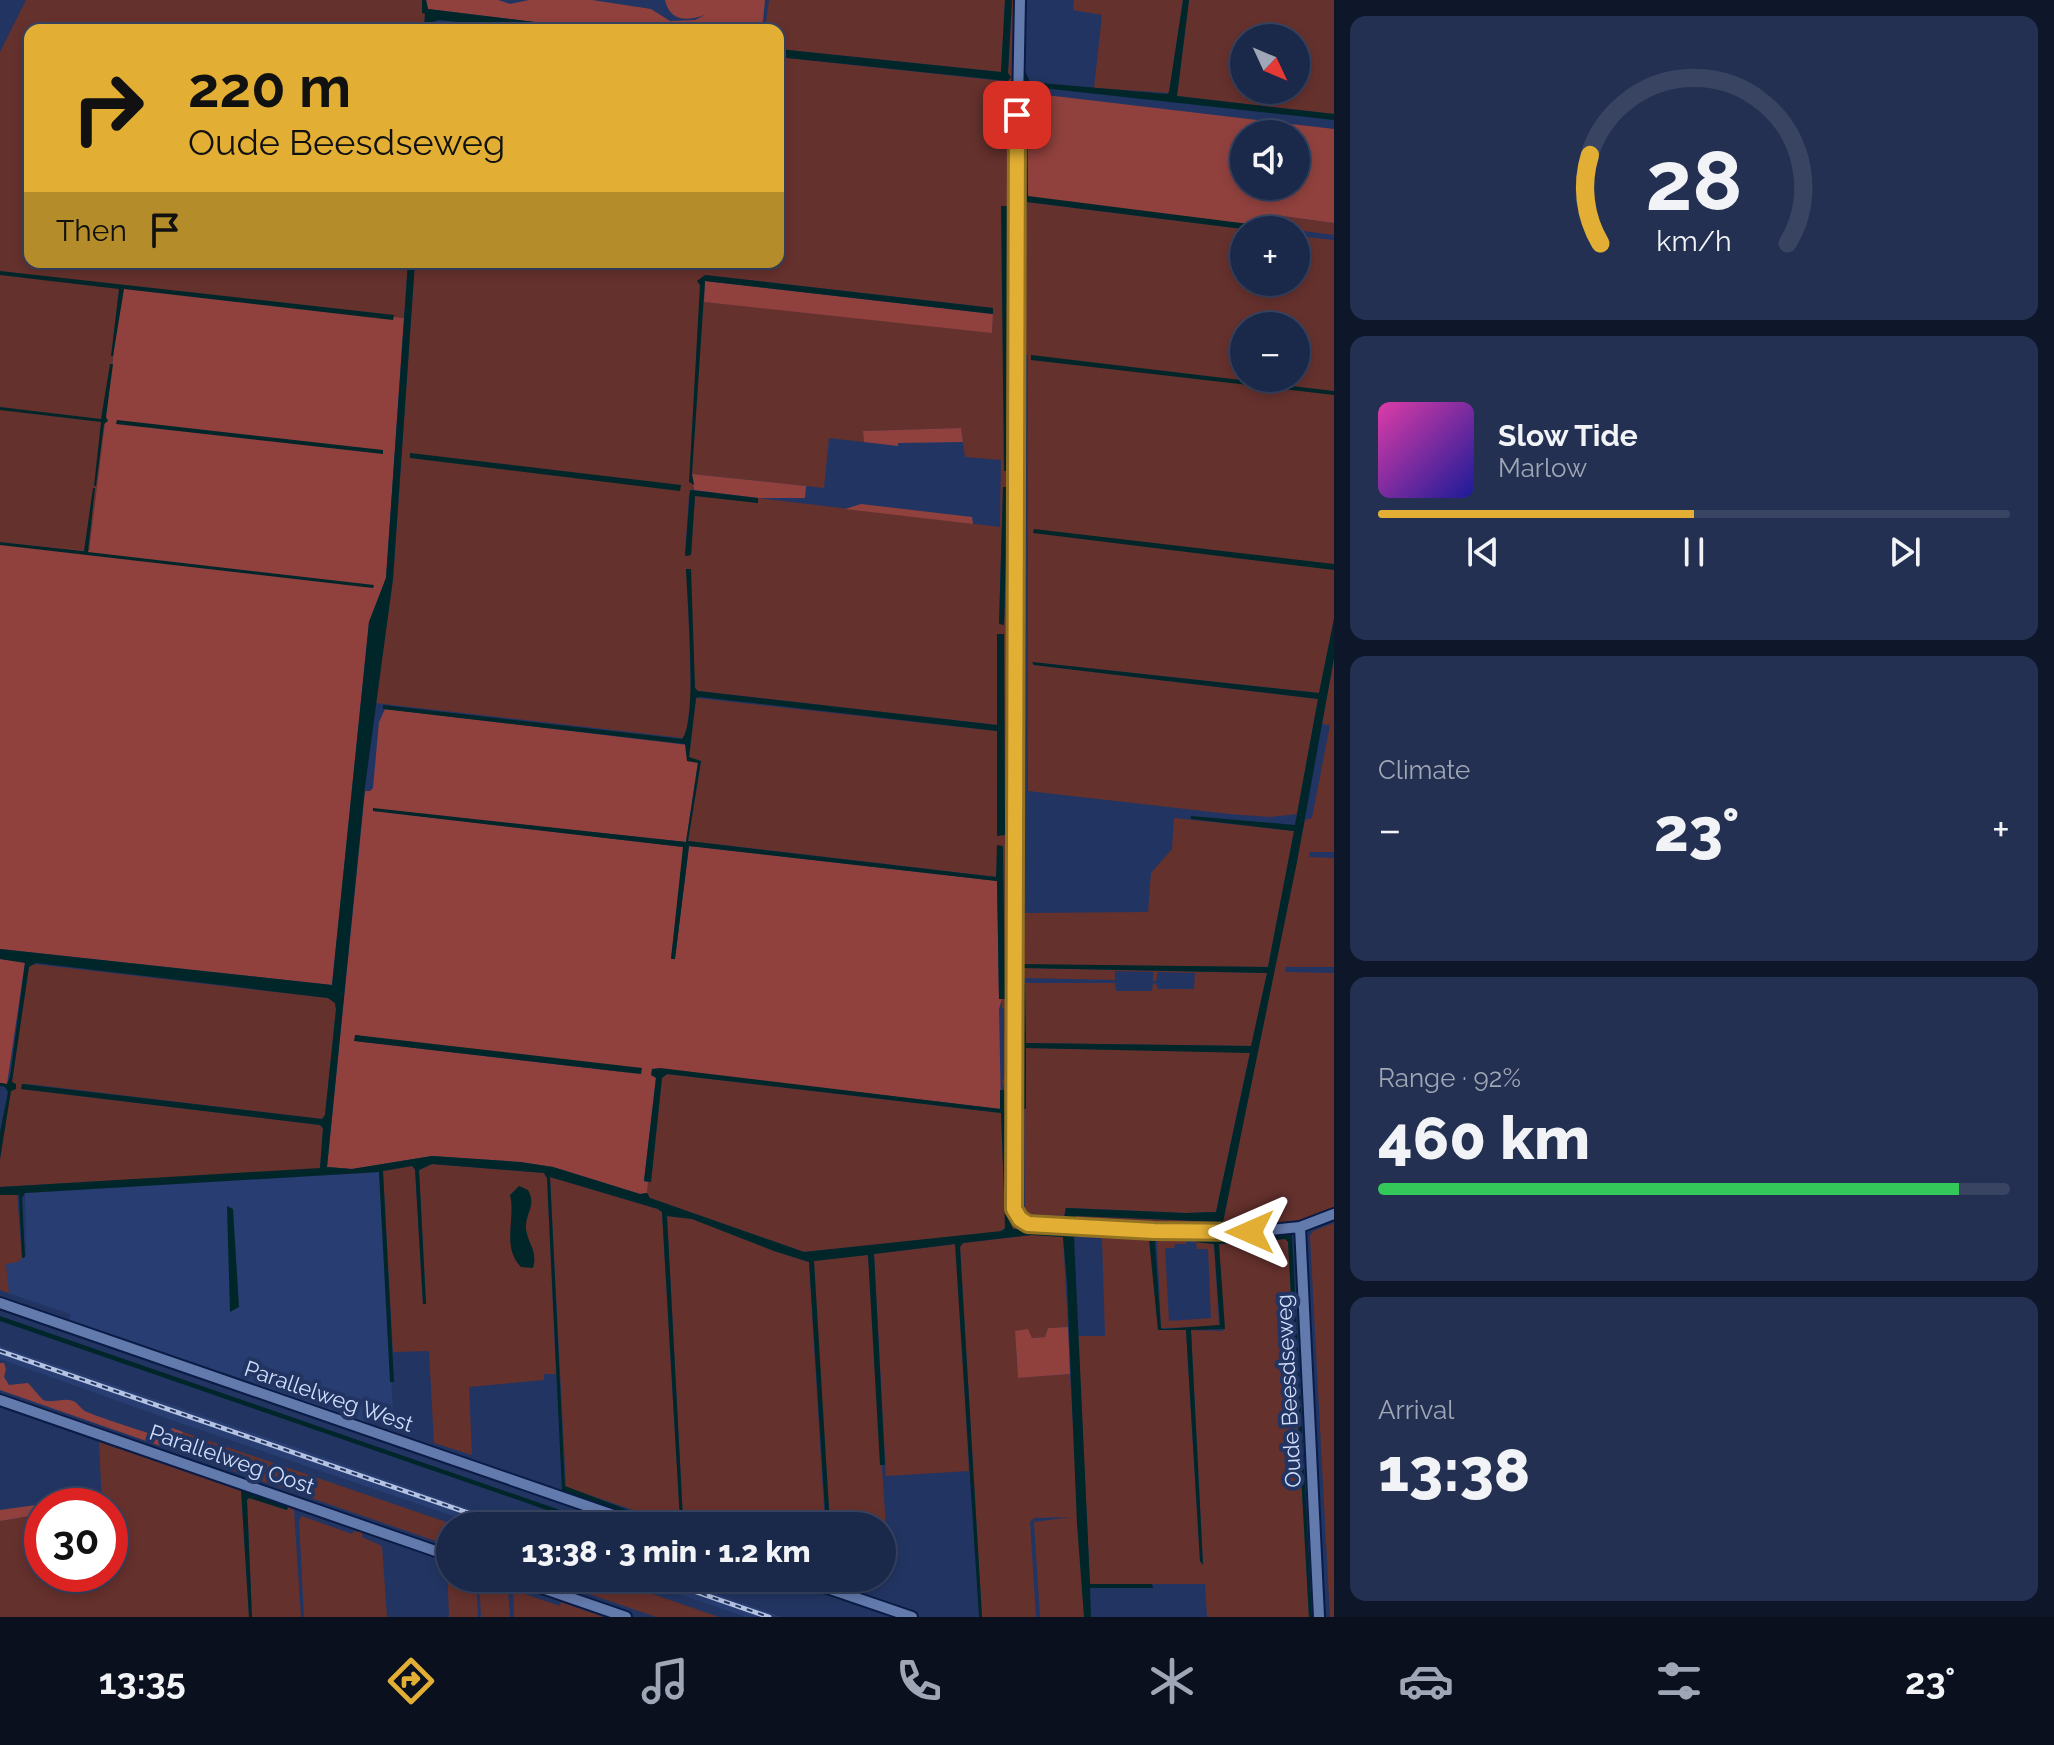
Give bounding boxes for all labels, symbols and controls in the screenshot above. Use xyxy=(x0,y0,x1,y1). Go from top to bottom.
north arrow xyxy=(1230,24,1310,104)
map controls xyxy=(1230,24,1310,392)
text: 220 m xyxy=(188,54,351,120)
icon: right xyxy=(56,56,160,160)
pin xyxy=(983,81,1051,149)
icon: arrive xyxy=(995,93,1039,137)
button: sound xyxy=(1230,120,1310,200)
text: Oude Beesdseweg xyxy=(188,121,505,163)
text: 28 xyxy=(1645,132,1743,229)
icon: arrive xyxy=(143,208,187,252)
text: Then xyxy=(56,213,127,248)
button: + xyxy=(1230,216,1310,296)
text: km/h xyxy=(1656,224,1732,258)
button: − xyxy=(1230,312,1310,392)
text: Slow Tide xyxy=(1498,418,1638,453)
text: Marlow xyxy=(1498,453,1587,483)
icon: previous xyxy=(1461,530,1505,574)
icon: pause xyxy=(1672,530,1716,574)
icon: next xyxy=(1883,530,1927,574)
text: Climate xyxy=(1378,755,1470,785)
text: 23° xyxy=(1654,795,1740,865)
text: − xyxy=(1378,804,1402,855)
text: + xyxy=(1992,804,2010,855)
text: Range · 92% xyxy=(1378,1063,1521,1093)
text: 460 km xyxy=(1378,1103,1590,1173)
position arrow xyxy=(1208,1190,1292,1274)
street label: Oude Beesdseweg xyxy=(1270,1294,1306,1488)
street label: Parallelweg West xyxy=(241,1355,418,1437)
text: Arrival xyxy=(1378,1395,1454,1425)
street label: Parallelweg Oost xyxy=(146,1419,319,1500)
text: 13:38 xyxy=(1378,1435,1530,1505)
speed limit sign: 30 xyxy=(24,1488,128,1592)
text: 13:38 · 3 min · 1.2 km xyxy=(521,1534,811,1569)
icon: directions xyxy=(383,1653,439,1709)
icon: music xyxy=(637,1653,693,1709)
icon: phone xyxy=(891,1653,947,1709)
icon: climate xyxy=(1144,1653,1200,1709)
icon: car xyxy=(1398,1653,1454,1709)
icon: filters xyxy=(1651,1653,1707,1709)
text: 13:35 xyxy=(99,1660,186,1702)
text: 23° xyxy=(1905,1660,1955,1702)

